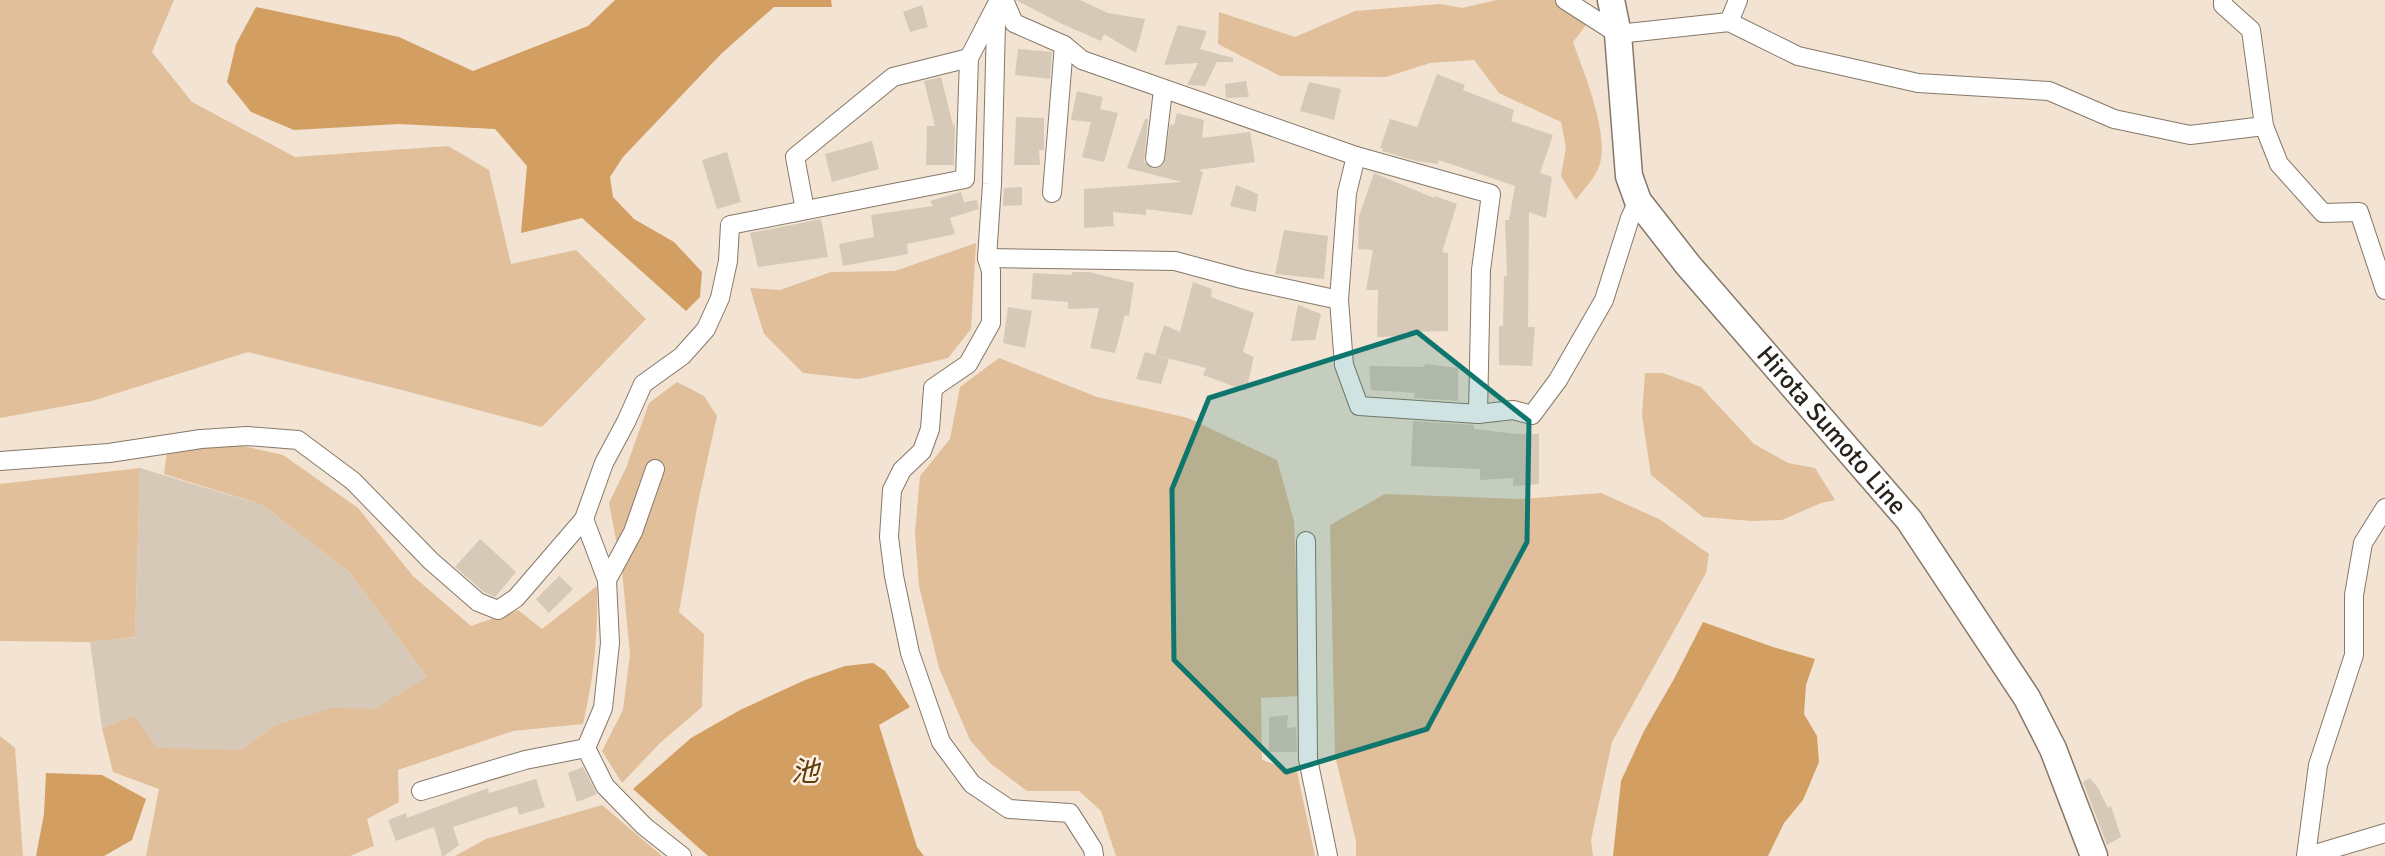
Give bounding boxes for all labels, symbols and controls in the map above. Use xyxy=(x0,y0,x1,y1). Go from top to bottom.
street label: Hirota Sumoto Line xyxy=(1750,340,1913,522)
water label: 池 xyxy=(791,755,822,789)

